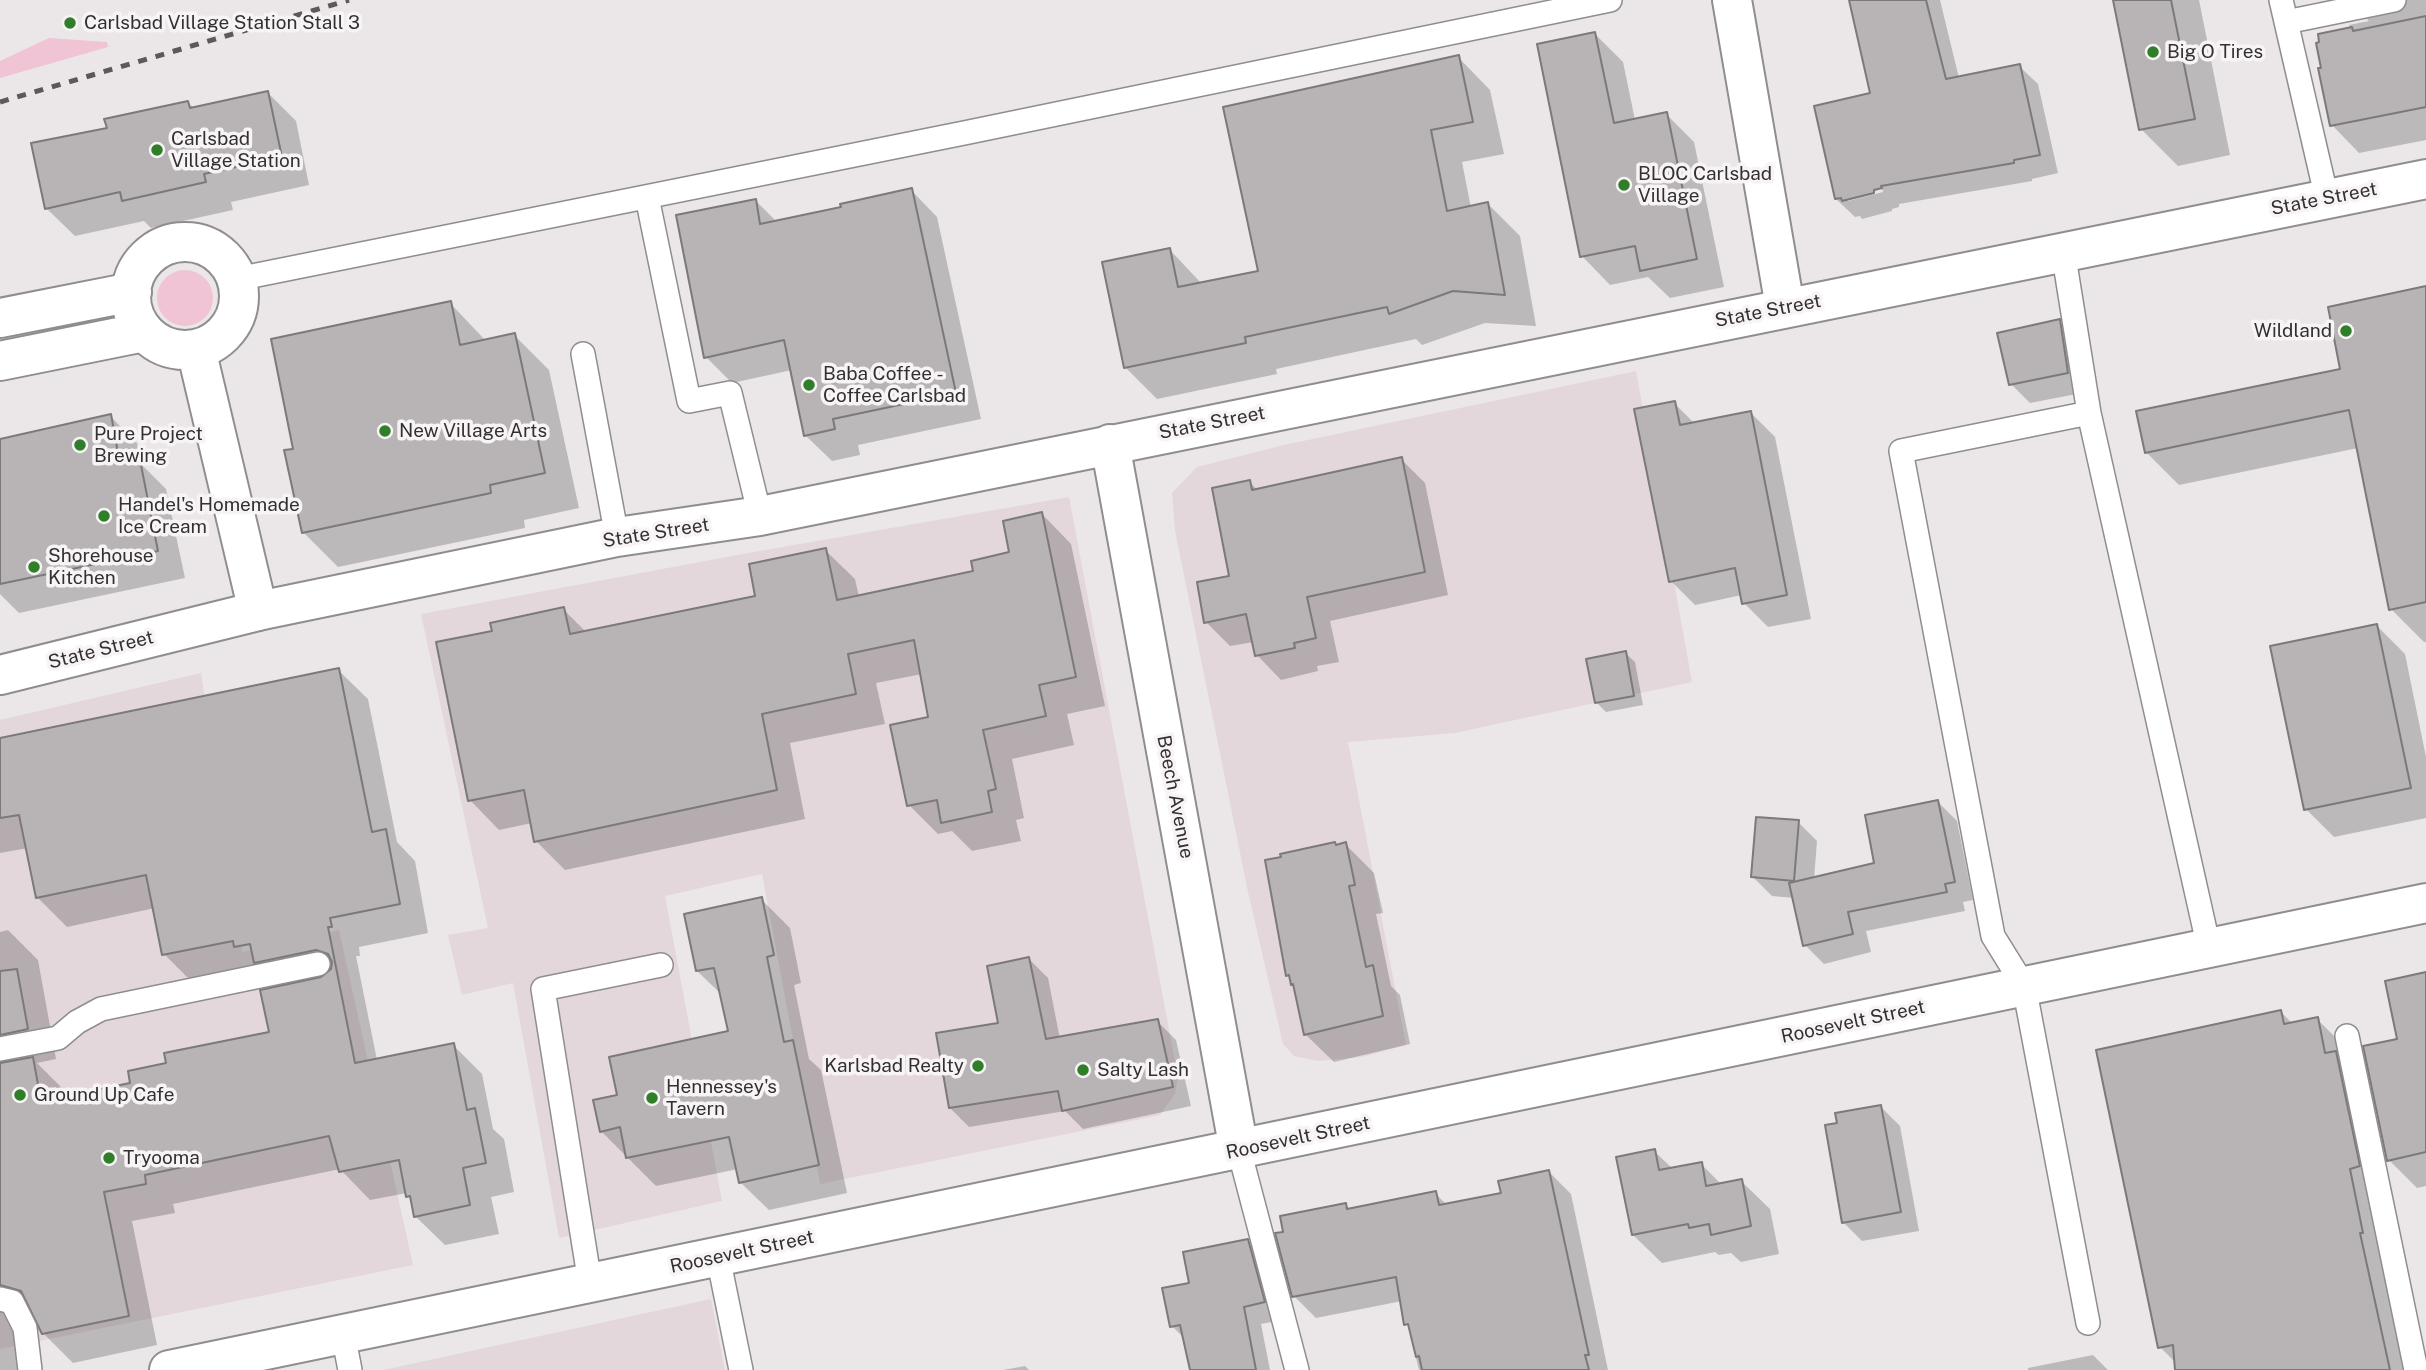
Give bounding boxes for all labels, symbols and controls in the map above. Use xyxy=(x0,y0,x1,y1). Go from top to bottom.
place label: Carlsbad Village Station Stall 3 xyxy=(84,12,360,34)
marker: Carlsbad Village Station Stall 3 xyxy=(62,15,78,31)
place label: Big O Tires xyxy=(2167,41,2263,63)
marker: Big O Tires xyxy=(2145,44,2161,60)
place label: Carlsbad Village Station xyxy=(171,128,301,172)
marker: Carlsbad Village Station xyxy=(149,142,165,158)
place label: BLOC Carlsbad Village xyxy=(1638,163,1772,207)
marker: BLOC Carlsbad Village xyxy=(1616,177,1632,193)
street label: State Street xyxy=(2269,178,2379,220)
street label: State Street xyxy=(1713,290,1823,332)
place label: Wildland xyxy=(2254,320,2332,342)
marker: Wildland xyxy=(2338,323,2354,339)
place label: Baba Coffee - Coffee Carlsbad xyxy=(823,363,966,407)
marker: Baba Coffee - Coffee Carlsbad xyxy=(801,377,817,393)
street label: State Street xyxy=(1157,402,1267,444)
place label: New Village Arts xyxy=(399,420,547,442)
place label: Pure Project Brewing xyxy=(94,423,203,467)
marker: New Village Arts xyxy=(377,423,393,439)
marker: Pure Project Brewing xyxy=(72,437,88,453)
place label: Handel's Homemade Ice Cream xyxy=(118,494,300,538)
marker: Handel's Homemade Ice Cream xyxy=(96,508,112,524)
street label: State Street xyxy=(601,513,711,553)
place label: Shorehouse Kitchen xyxy=(48,545,154,589)
marker: Shorehouse Kitchen xyxy=(26,559,42,575)
street label: State Street xyxy=(46,626,156,674)
street label: Beech Avenue xyxy=(1152,733,1198,861)
street label: Roosevelt Street xyxy=(1779,996,1927,1048)
place label: Karlsbad Realty xyxy=(824,1055,964,1077)
marker: Karlsbad Realty xyxy=(970,1058,986,1074)
place label: Salty Lash xyxy=(1097,1059,1189,1081)
marker: Salty Lash xyxy=(1075,1062,1091,1078)
place label: Hennessey's Tavern xyxy=(666,1076,777,1120)
place label: Ground Up Cafe xyxy=(34,1084,175,1106)
marker: Ground Up Cafe xyxy=(12,1087,28,1103)
marker: Hennessey's Tavern xyxy=(644,1090,660,1106)
street label: Roosevelt Street xyxy=(1224,1112,1372,1164)
place label: Tryooma xyxy=(123,1147,200,1169)
marker: Tryooma xyxy=(101,1150,117,1166)
street label: Roosevelt Street xyxy=(668,1226,816,1278)

